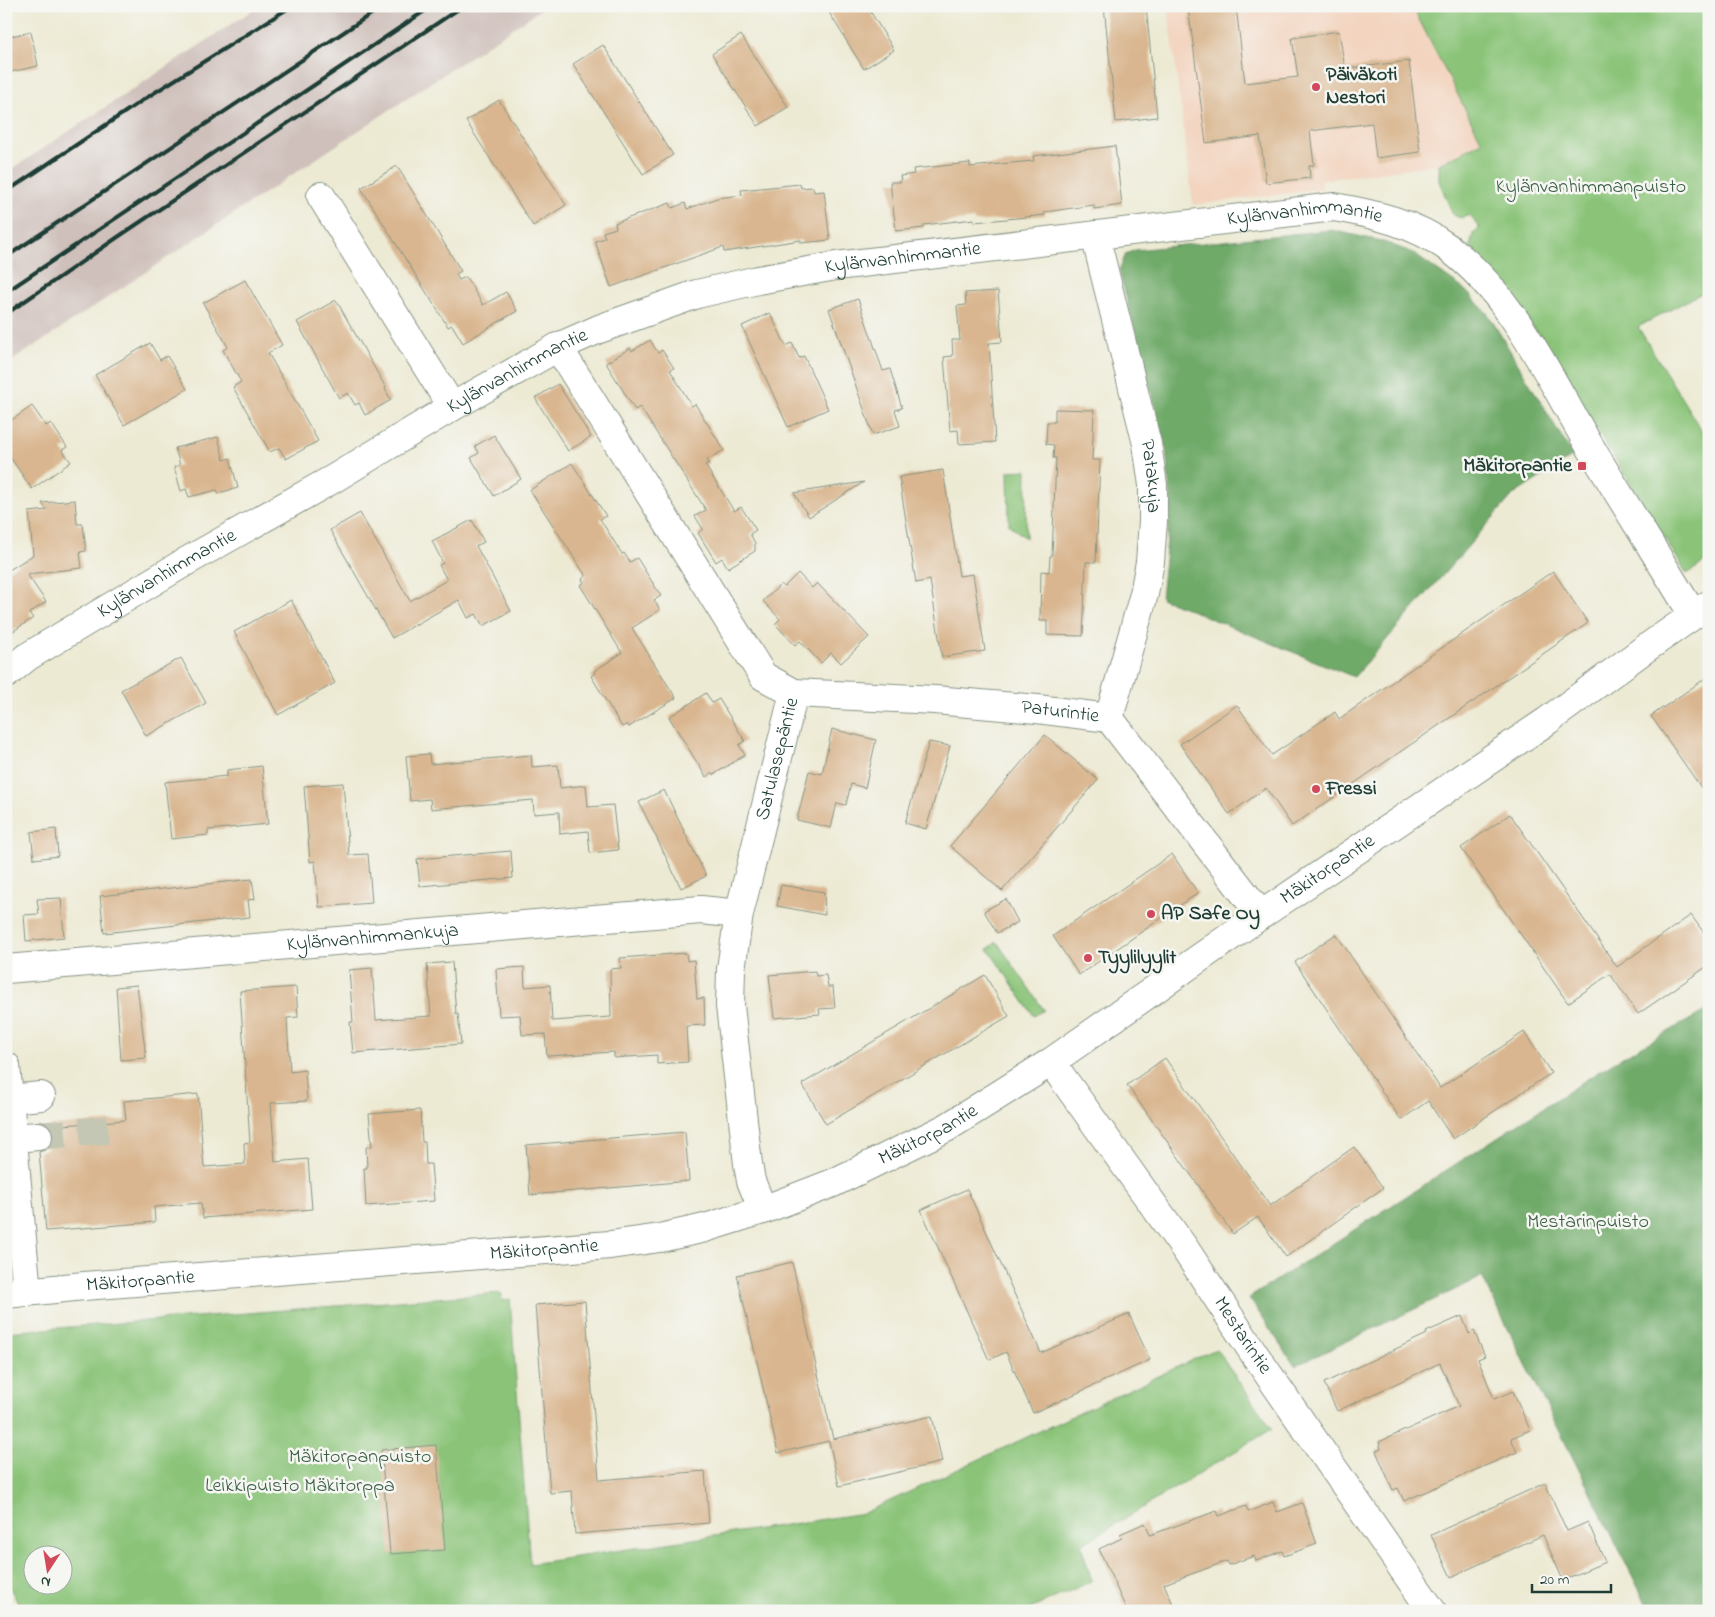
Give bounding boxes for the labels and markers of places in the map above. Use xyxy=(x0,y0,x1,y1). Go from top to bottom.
place label: Päiväkoti Nestori xyxy=(1326,61,1398,113)
marker: Päiväkoti Nestori xyxy=(1310,81,1322,93)
place label: Mäkitorpantie xyxy=(1463,452,1573,481)
marker: Mäkitorpantie xyxy=(1576,460,1588,472)
place label: Fressi xyxy=(1325,775,1377,804)
marker: Fressi xyxy=(1310,783,1322,795)
place label: AP Safe Oy xyxy=(1161,900,1260,930)
marker: AP Safe Oy xyxy=(1145,908,1157,920)
place label: Tyylilyylit xyxy=(1098,944,1177,974)
marker: Tyylilyylit xyxy=(1082,952,1094,964)

